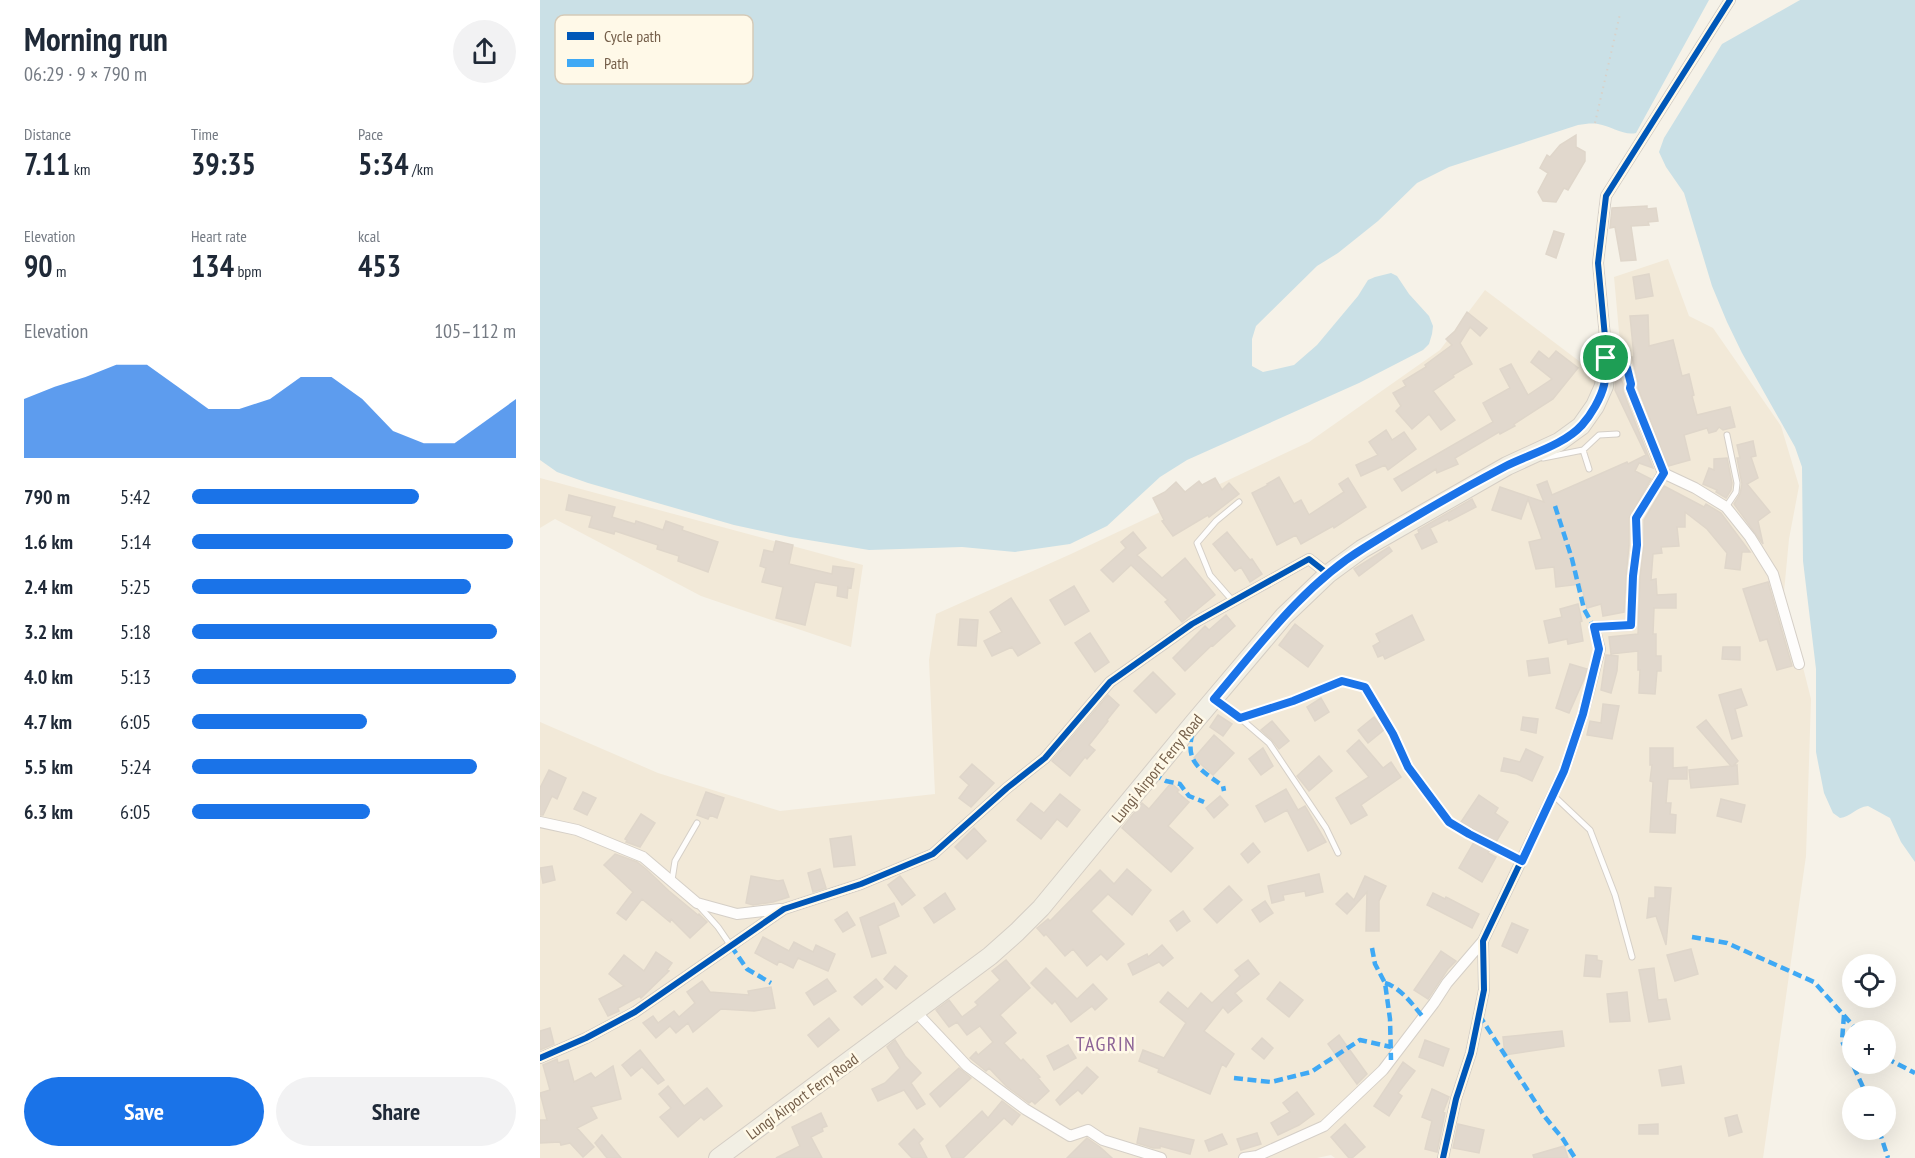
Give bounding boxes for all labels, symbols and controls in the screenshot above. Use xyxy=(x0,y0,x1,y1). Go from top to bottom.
legend xyxy=(555,15,753,84)
text: Morning run xyxy=(24,17,168,60)
button: share xyxy=(453,20,516,83)
text: Cycle path xyxy=(604,26,661,46)
text: Path xyxy=(604,53,629,73)
text: 06:29 · 9 × 790 m xyxy=(24,61,147,87)
text: Distance xyxy=(24,124,71,144)
text: Time xyxy=(191,124,219,144)
text: Pace xyxy=(358,124,383,144)
text: 7.11 xyxy=(24,144,70,183)
text: 39:35 xyxy=(191,144,256,183)
text: 5:34 xyxy=(358,144,409,183)
text: km xyxy=(70,159,90,179)
text: /km xyxy=(409,159,433,179)
text: Elevation xyxy=(24,226,75,246)
text: Heart rate xyxy=(191,226,247,246)
text: kcal xyxy=(358,226,380,246)
text: 90 xyxy=(24,246,53,285)
text: 134 xyxy=(191,246,234,285)
text: 453 xyxy=(358,246,401,285)
text: m xyxy=(53,261,67,281)
text: bpm xyxy=(234,261,262,281)
text: Elevation xyxy=(24,318,88,344)
text: 105–112 m xyxy=(434,318,516,344)
pin xyxy=(1580,332,1631,383)
icon: arrive xyxy=(1589,341,1622,374)
text: 790 m xyxy=(24,484,70,510)
text: 5:42 xyxy=(120,484,151,510)
text: 1.6 km xyxy=(24,529,73,555)
text: 5:14 xyxy=(120,529,151,555)
text: 2.4 km xyxy=(24,574,73,600)
text: 5:25 xyxy=(120,574,151,600)
text: 3.2 km xyxy=(24,619,73,645)
text: 5:18 xyxy=(120,619,151,645)
text: 4.0 km xyxy=(24,664,73,690)
text: 5:13 xyxy=(120,664,151,690)
text: 4.7 km xyxy=(24,709,72,735)
text: 6:05 xyxy=(120,709,151,735)
street label: Lungi Airport Ferry Road xyxy=(1107,710,1207,826)
text: 5.5 km xyxy=(24,754,73,780)
text: 5:24 xyxy=(120,754,151,780)
text: 6.3 km xyxy=(24,799,73,825)
text: 6:05 xyxy=(120,799,151,825)
map controls xyxy=(1842,954,1896,1140)
button: locate xyxy=(1842,954,1896,1008)
button: + xyxy=(1842,1020,1896,1074)
district label: TAGRIN xyxy=(1076,1031,1136,1057)
street label: Lungi Airport Ferry Road xyxy=(742,1049,862,1143)
button: Save xyxy=(24,1077,264,1146)
button: Share xyxy=(276,1077,516,1146)
button: − xyxy=(1842,1086,1896,1140)

